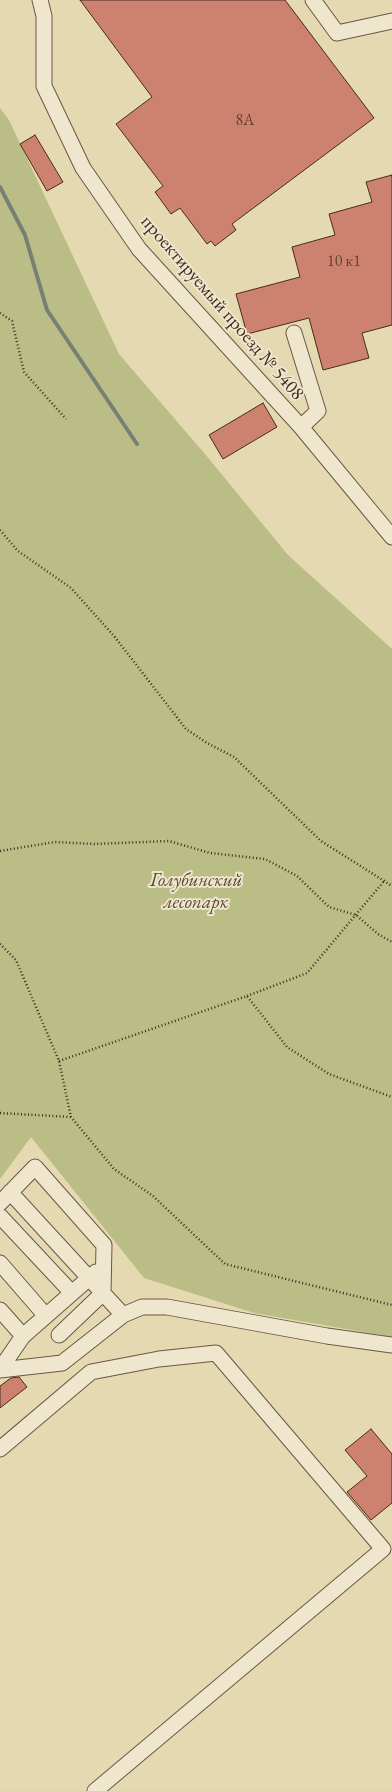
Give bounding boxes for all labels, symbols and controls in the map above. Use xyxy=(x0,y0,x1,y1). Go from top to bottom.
house number: 8А xyxy=(236,111,254,131)
street label: проектируемый проезд № 5408 xyxy=(135,211,309,405)
house number: 10 к1 xyxy=(327,252,361,272)
park label: Голубинский лесопарк xyxy=(150,870,242,914)

